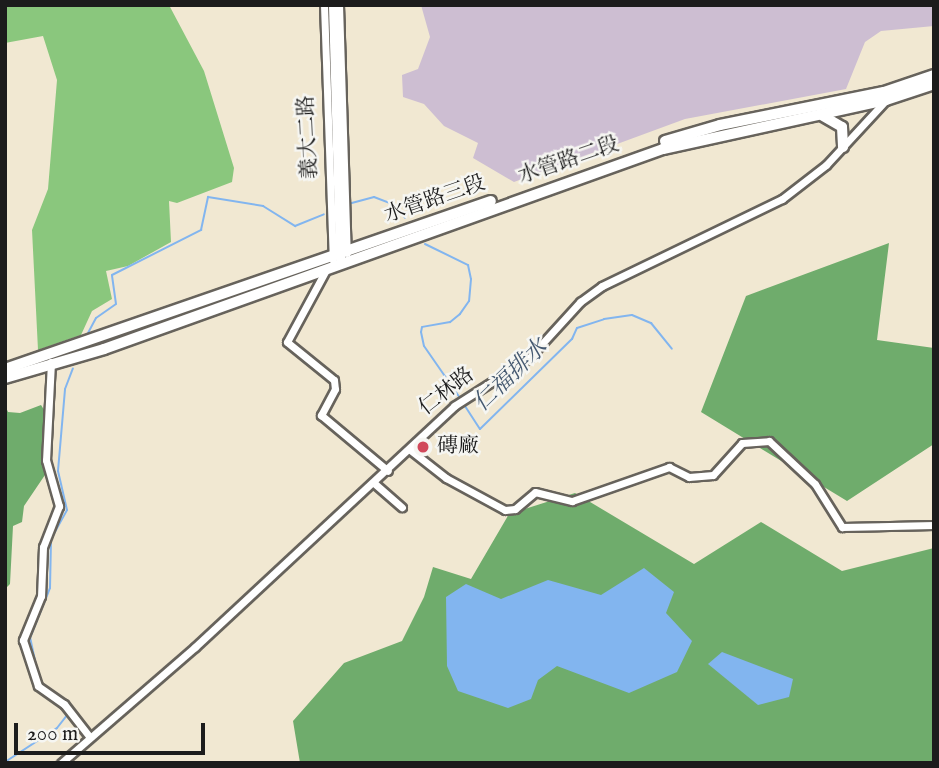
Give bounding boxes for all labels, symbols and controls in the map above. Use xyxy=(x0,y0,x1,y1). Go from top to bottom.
street label: 義大二路 xyxy=(294,94,324,180)
street label: 水管路二段 xyxy=(515,132,623,190)
street label: 水管路三段 xyxy=(381,171,489,229)
water label: 仁福排水 xyxy=(468,334,554,418)
street label: 仁林路 xyxy=(414,363,480,421)
place label: 磚廠 xyxy=(437,434,479,460)
marker: 磚廠 xyxy=(415,439,431,455)
scale bar xyxy=(18,708,208,752)
text: 200 m xyxy=(27,721,78,748)

